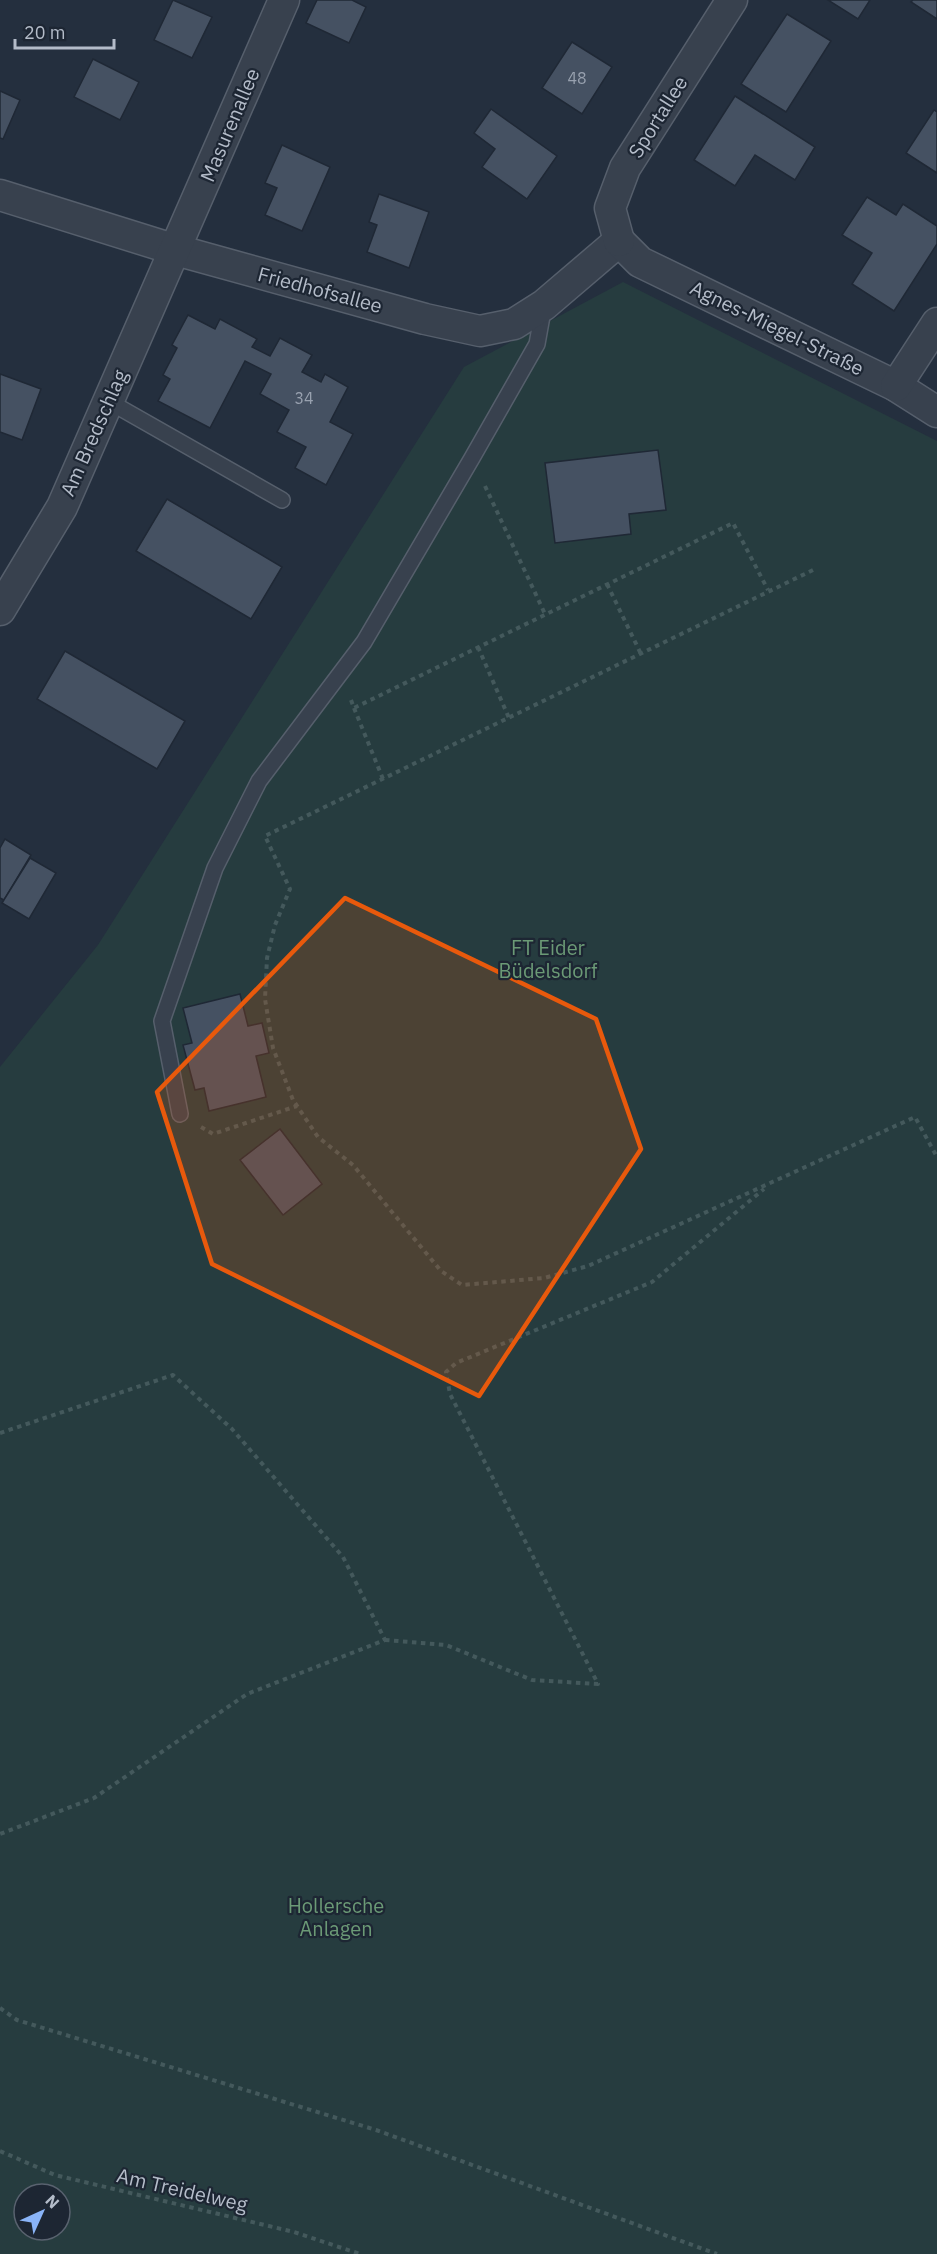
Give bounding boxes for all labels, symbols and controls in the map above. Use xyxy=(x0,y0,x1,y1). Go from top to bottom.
scale bar xyxy=(15,12,114,50)
text: 20 m xyxy=(24,21,66,44)
street label: Masurenallee xyxy=(193,64,266,186)
house number: 48 xyxy=(567,68,587,88)
street label: Sportallee xyxy=(622,70,693,163)
street label: Friedhofsallee xyxy=(255,260,385,319)
street label: Agnes-Miegel-Straße xyxy=(686,274,869,381)
street label: Am Bredschlag xyxy=(54,365,134,500)
house number: 34 xyxy=(294,388,314,408)
park label: FT Eider Büdelsdorf xyxy=(499,934,598,984)
park label: Hollersche Anlagen xyxy=(288,1892,384,1942)
street label: Am Treidelweg xyxy=(114,2161,251,2218)
north arrow xyxy=(12,2182,72,2242)
text: N xyxy=(41,2190,64,2213)

